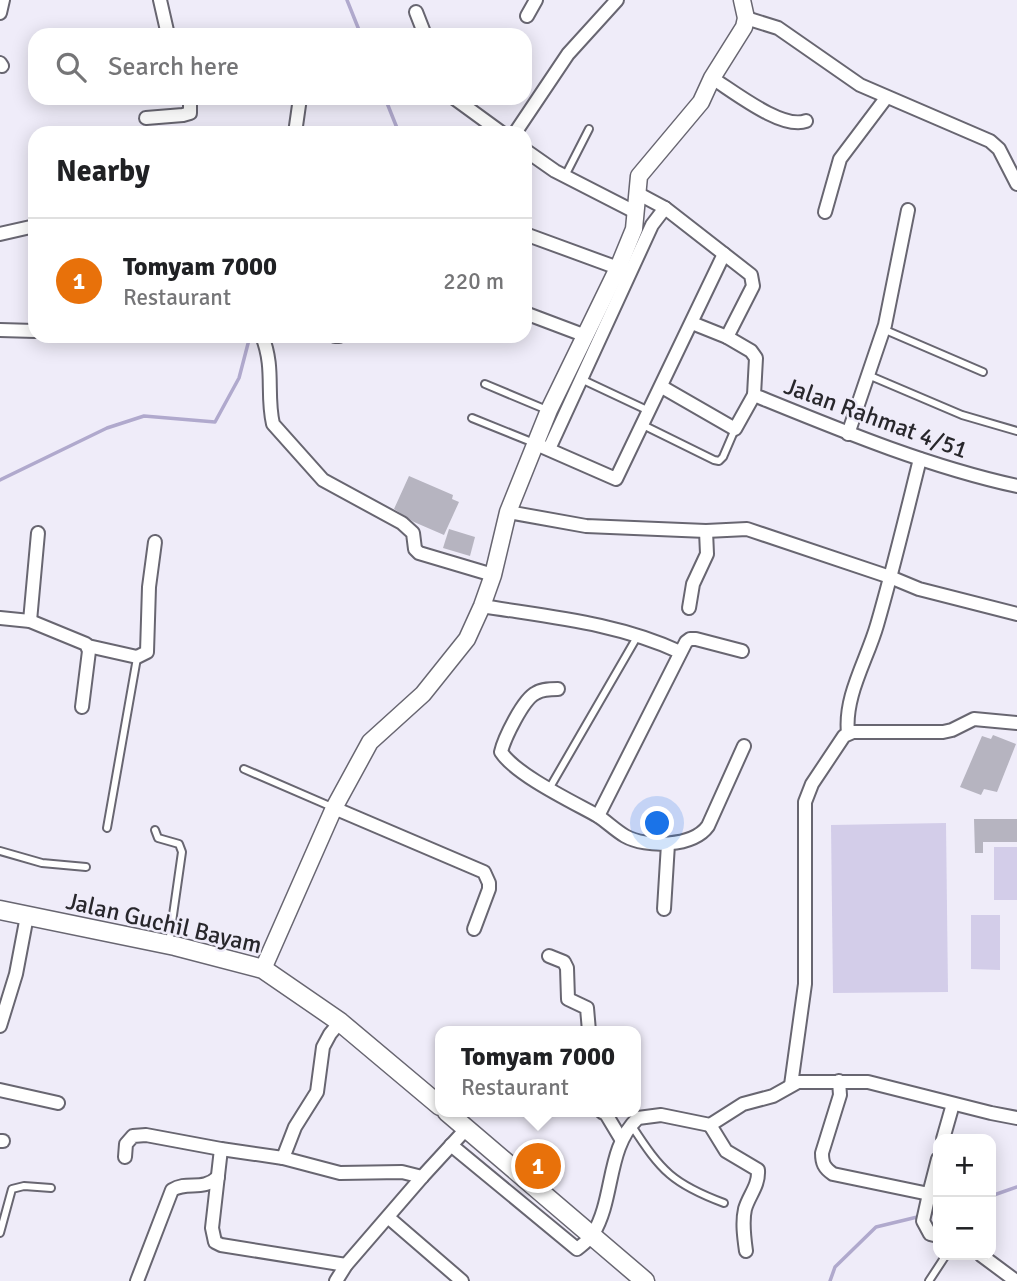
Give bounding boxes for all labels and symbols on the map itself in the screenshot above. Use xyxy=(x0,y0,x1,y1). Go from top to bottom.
street label: Jalan Rahmat 4/51 xyxy=(780,371,972,465)
your location xyxy=(640,806,674,840)
street label: Jalan Guchil Bayam xyxy=(63,886,265,960)
pin: 1 xyxy=(515,1140,561,1192)

